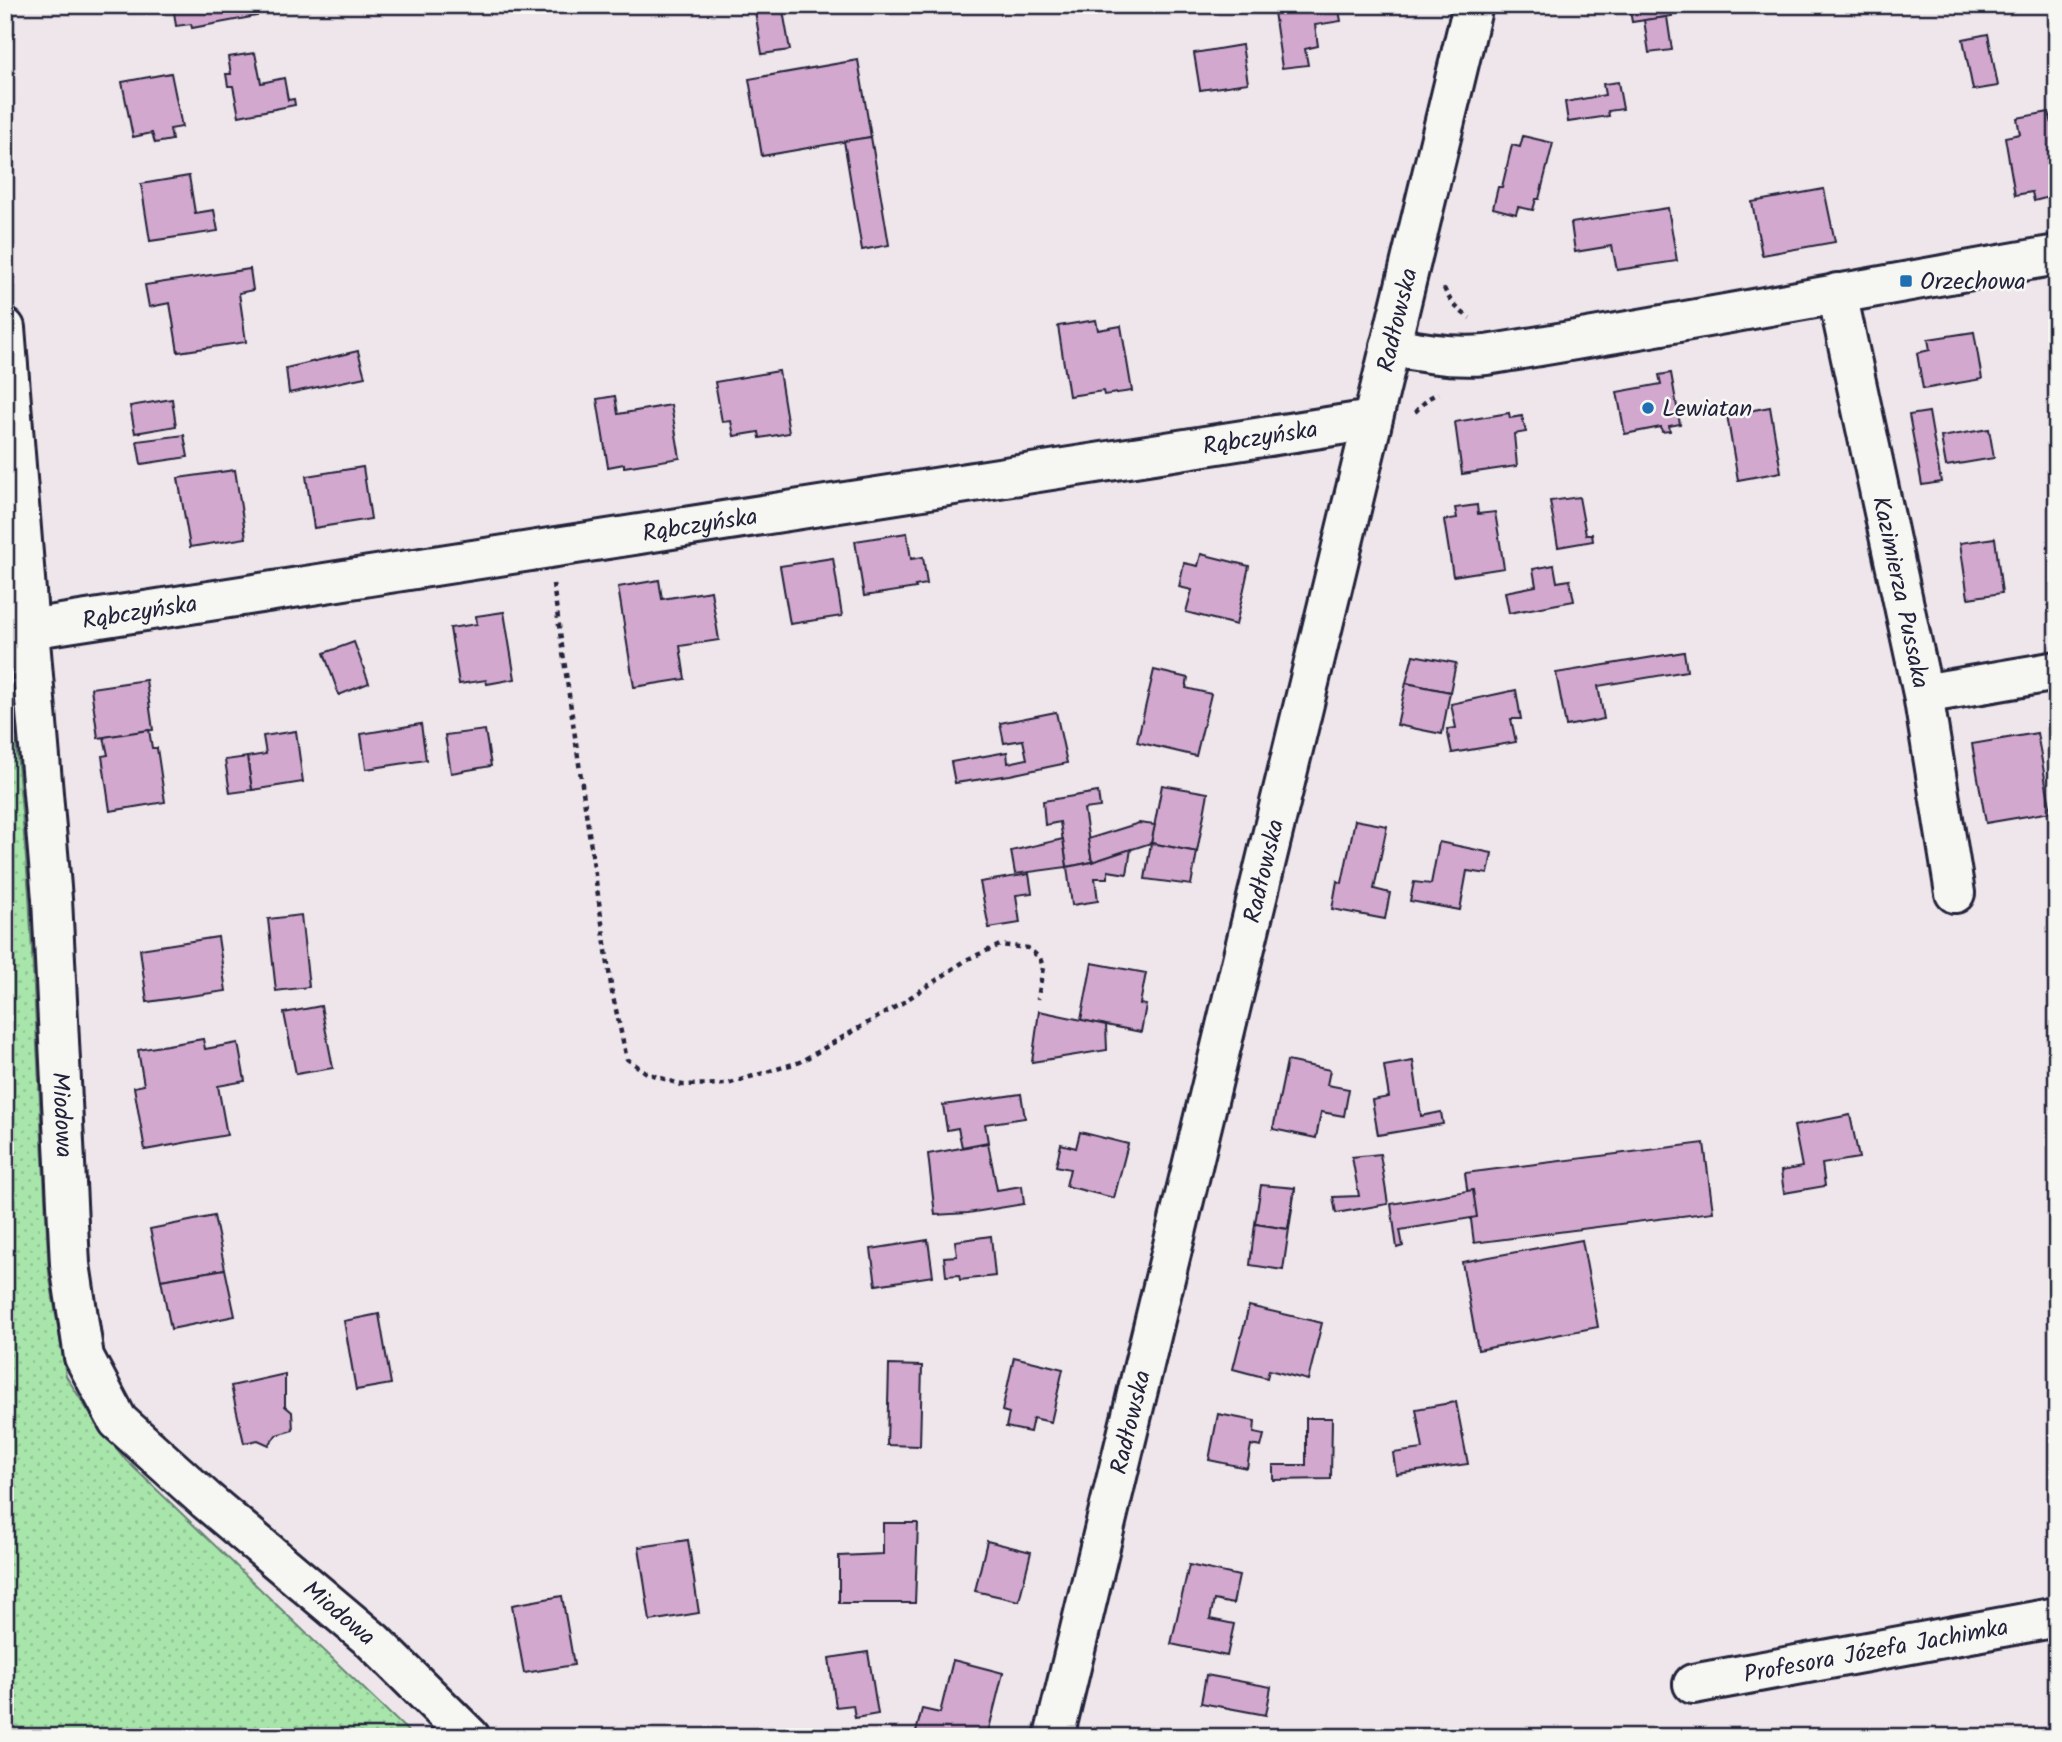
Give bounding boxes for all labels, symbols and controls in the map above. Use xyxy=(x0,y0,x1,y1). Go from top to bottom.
place label: Orzechowa xyxy=(1920,263,2026,302)
street label: Radłowska xyxy=(1367,264,1430,376)
marker: Orzechowa xyxy=(1898,273,1914,289)
place label: Lewiatan xyxy=(1662,390,1752,429)
marker: Lewiatan xyxy=(1640,400,1656,416)
street label: Rąbczyńska xyxy=(1200,411,1321,467)
street label: Kazimierza Pussaka xyxy=(1860,493,1939,692)
street label: Rąbczyńska xyxy=(640,498,760,554)
street label: Rąbczyńska xyxy=(80,585,200,641)
street label: Radłowska xyxy=(1234,815,1296,927)
street label: Miodowa xyxy=(40,1071,83,1159)
street label: Radłowska xyxy=(1100,1366,1163,1478)
street label: Miodowa xyxy=(293,1571,384,1657)
street label: Profesora Józefa Jachimka xyxy=(1741,1608,2012,1695)

